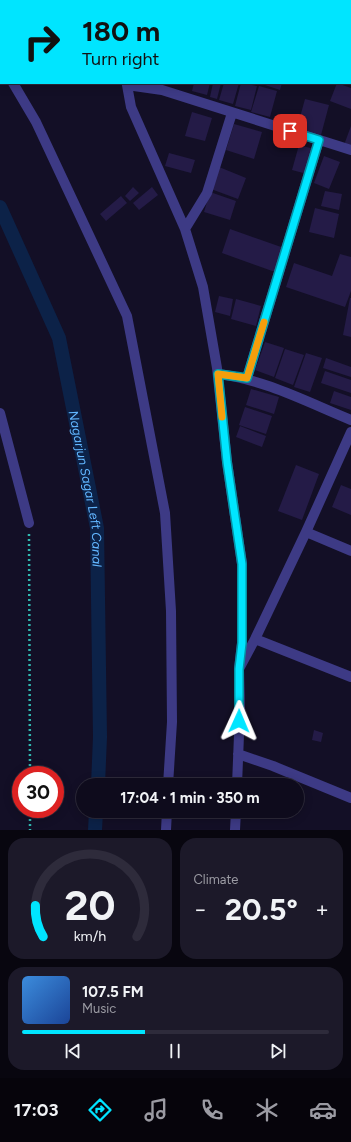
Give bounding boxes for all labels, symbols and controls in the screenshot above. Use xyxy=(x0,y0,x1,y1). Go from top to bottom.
text: 180 m xyxy=(82,14,160,48)
icon: right xyxy=(16,16,68,68)
text: Turn right xyxy=(82,48,159,70)
pin xyxy=(273,114,307,148)
icon: arrive xyxy=(279,120,301,142)
water label: Nagarjun Sagar Left Canal xyxy=(66,409,105,567)
position arrow xyxy=(218,700,260,742)
speed limit sign: 30 xyxy=(12,766,64,818)
text: 17:04 · 1 min · 350 m xyxy=(120,789,260,807)
text: Climate xyxy=(194,872,238,887)
text: 20 xyxy=(64,879,115,929)
text: 20.5° xyxy=(225,891,298,928)
text: − xyxy=(194,896,207,923)
text: + xyxy=(315,896,329,923)
text: km/h xyxy=(73,926,106,944)
text: 107.5 FM xyxy=(82,983,144,1001)
text: Music xyxy=(82,1001,116,1016)
icon: previous xyxy=(62,1040,84,1062)
icon: pause xyxy=(164,1040,186,1062)
icon: next xyxy=(267,1040,289,1062)
icon: directions xyxy=(86,1096,114,1124)
icon: music xyxy=(142,1096,170,1124)
icon: phone xyxy=(198,1096,226,1124)
icon: climate xyxy=(253,1096,281,1124)
icon: car xyxy=(309,1096,337,1124)
text: 17:03 xyxy=(14,1099,59,1121)

